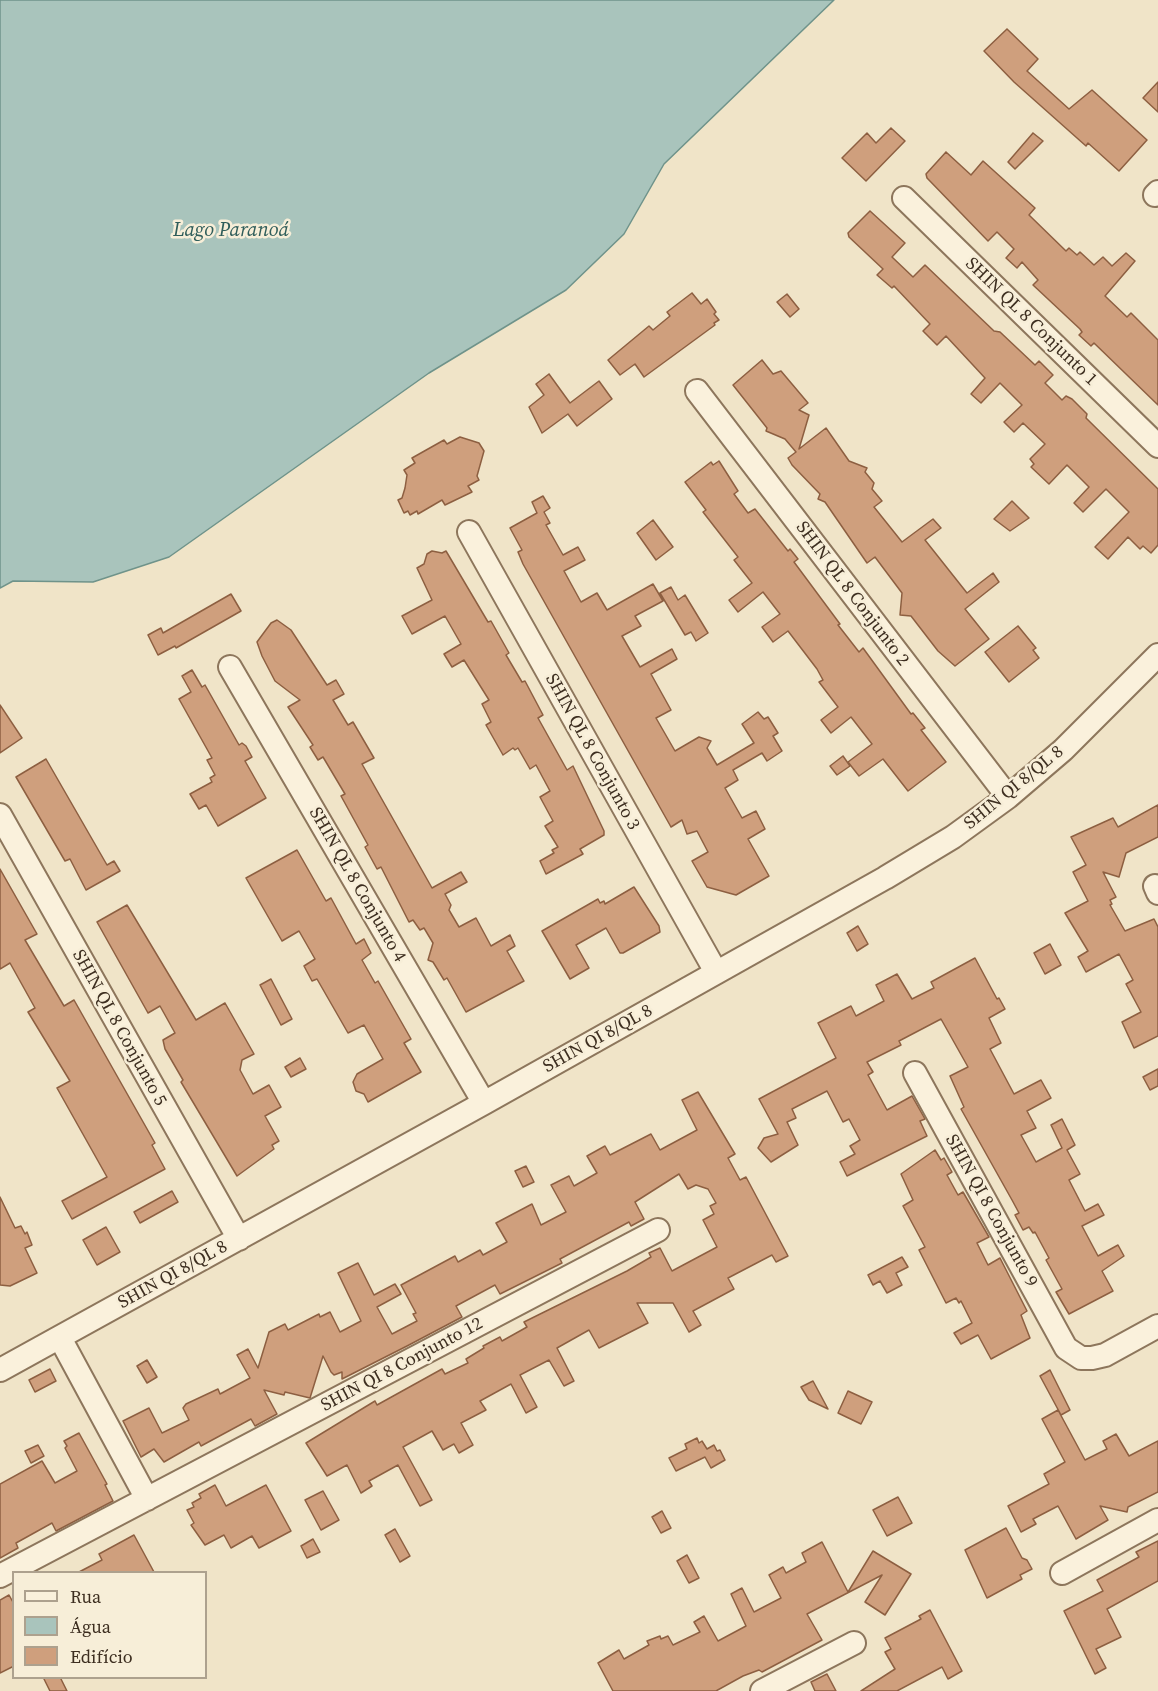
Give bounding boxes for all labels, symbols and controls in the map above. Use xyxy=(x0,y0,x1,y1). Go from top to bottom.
water label: Lago Paranoá xyxy=(173,219,289,243)
street label: SHIN QL 8 Conjunto 1 xyxy=(961,253,1101,391)
street label: SHIN QL 8 Conjunto 2 xyxy=(791,518,913,670)
street label: SHIN QL 8 Conjunto 3 xyxy=(540,670,644,834)
street label: SHIN QI 8/QL 8 xyxy=(960,741,1068,835)
street label: SHIN QL 8 Conjunto 4 xyxy=(304,804,410,966)
street label: SHIN QL 8 Conjunto 5 xyxy=(67,946,171,1110)
street label: SHIN QI 8/QL 8 xyxy=(540,1000,656,1078)
street label: SHIN QI 8 Conjunto 9 xyxy=(940,1131,1042,1291)
street label: SHIN QI 8/QL 8 xyxy=(115,1236,231,1314)
street label: SHIN QI 8 Conjunto 12 xyxy=(317,1313,487,1417)
legend xyxy=(12,1571,207,1679)
text: Rua xyxy=(70,1584,101,1609)
text: Água xyxy=(70,1614,111,1639)
text: Edifício xyxy=(70,1644,133,1669)

